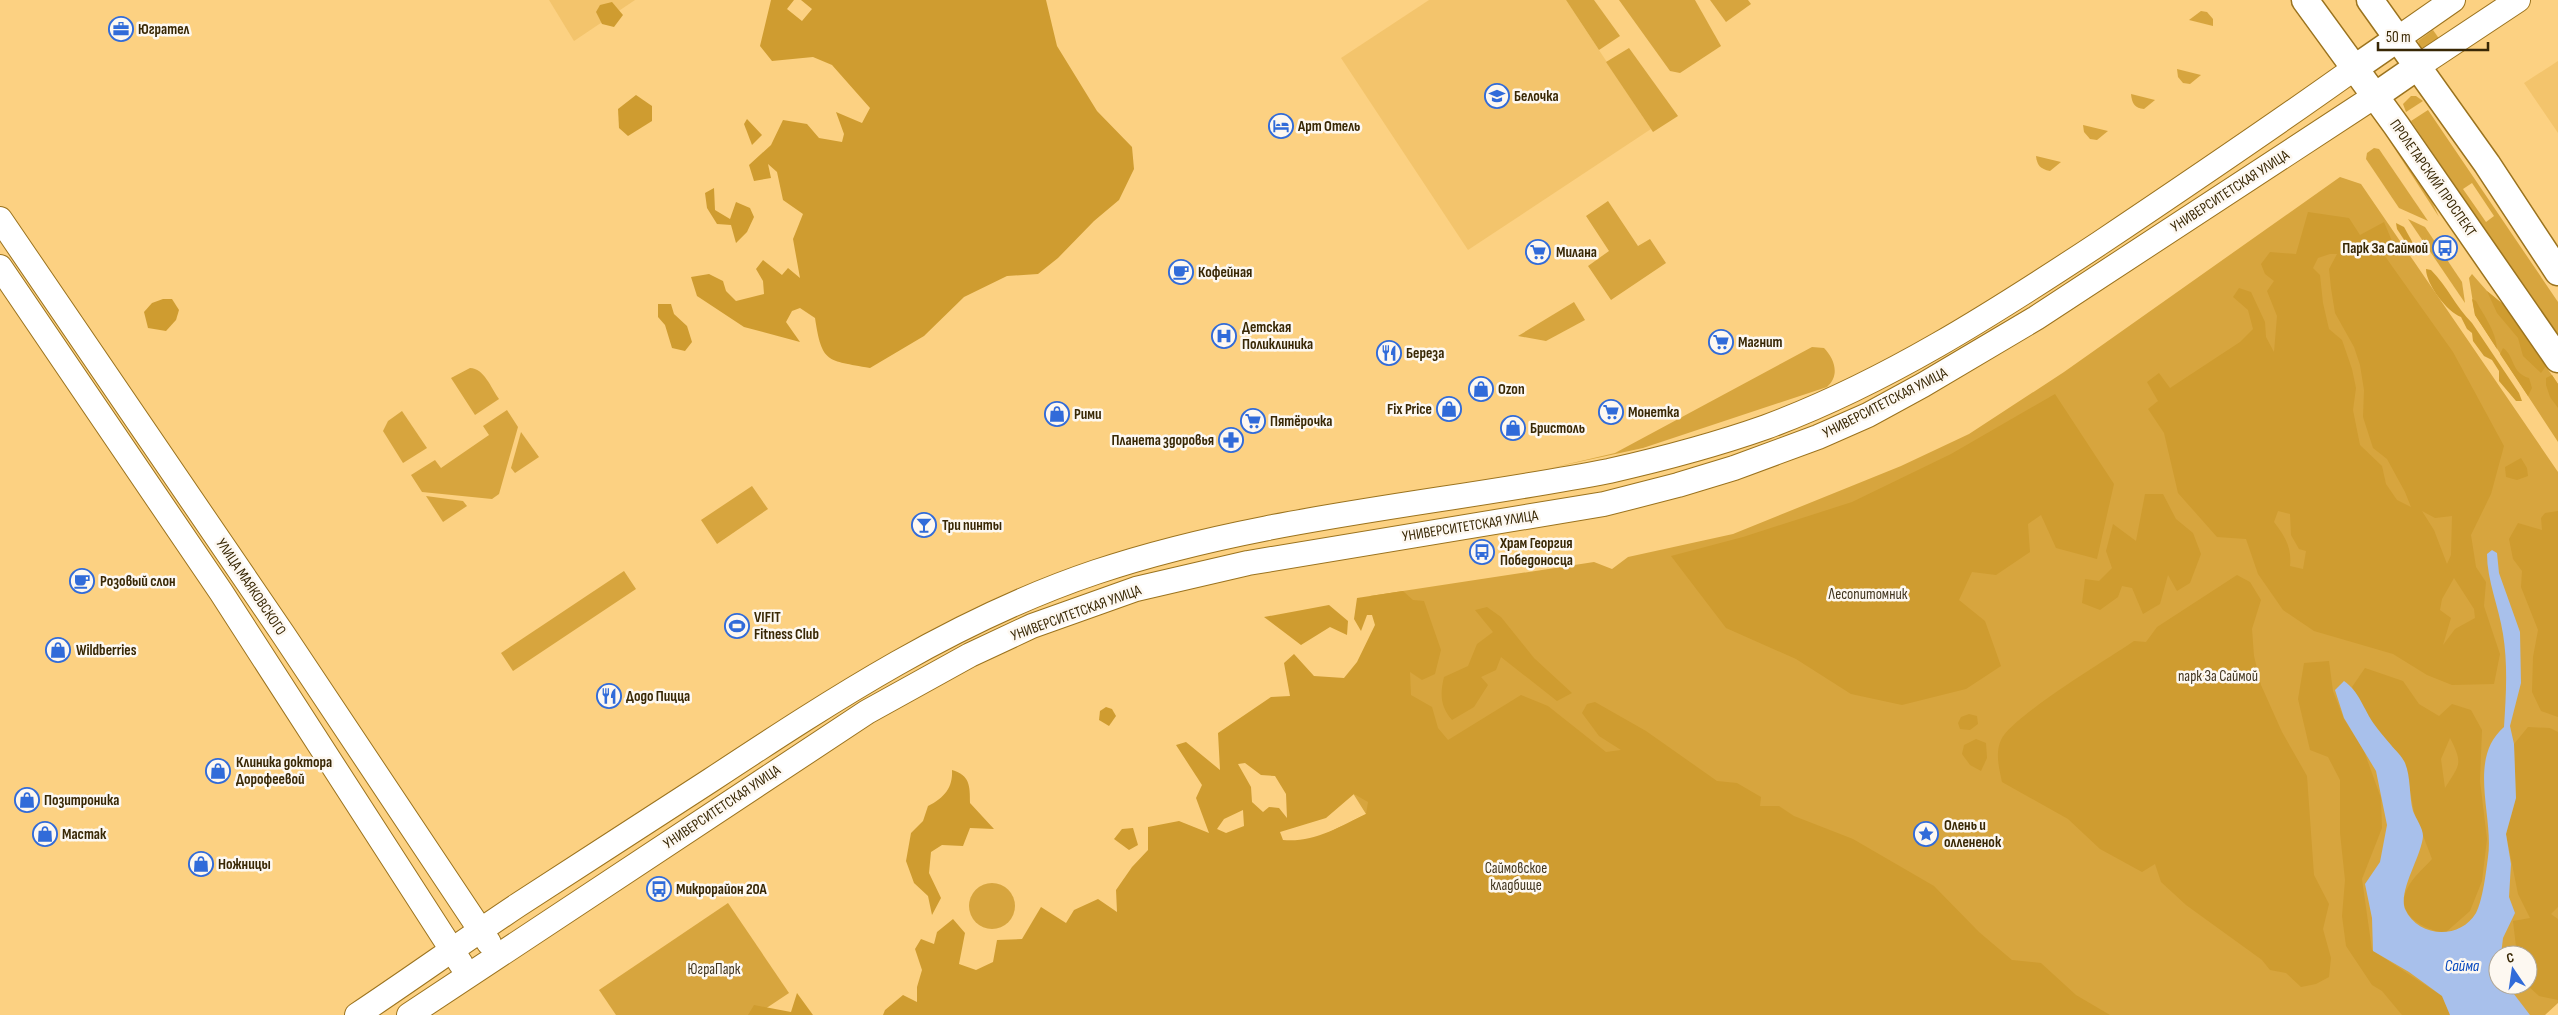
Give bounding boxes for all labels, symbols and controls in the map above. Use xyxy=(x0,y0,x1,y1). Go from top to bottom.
office icon: Югрател xyxy=(108,16,134,42)
place label: Югрател xyxy=(138,20,190,39)
scale bar xyxy=(2378,20,2488,52)
text: 50 m xyxy=(2386,28,2411,47)
school or university icon: Белочка xyxy=(1484,83,1510,109)
place label: Белочка xyxy=(1514,87,1559,106)
hotel icon: Арт Отель xyxy=(1268,113,1294,139)
street label: ПРОЛЕТАРСКИЙ ПРОСПЕКТ xyxy=(2385,116,2481,240)
place label: Арт Отель xyxy=(1297,117,1360,136)
street label: УНИВЕРСИТЕТСКАЯ УЛИЦА xyxy=(2167,145,2293,236)
bus stop icon: Парк За Саймой xyxy=(2432,235,2458,261)
supermarket icon: Милана xyxy=(1525,239,1551,265)
place label: Парк За Саймой xyxy=(2342,239,2428,258)
place label: Милана xyxy=(1556,243,1597,262)
cafe icon: Кофейная xyxy=(1168,259,1194,285)
place label: Кофейная xyxy=(1198,263,1252,282)
place label: Детская Поликлиника xyxy=(1242,318,1313,354)
hospital icon: Детская Поликлиника xyxy=(1211,323,1237,349)
supermarket icon: Магнит xyxy=(1708,329,1734,355)
place label: Магнит xyxy=(1738,333,1783,352)
restaurant icon: Береза xyxy=(1376,340,1402,366)
place label: Береза xyxy=(1406,344,1444,363)
street label: УНИВЕРСИТЕТСКАЯ УЛИЦА xyxy=(1820,363,1951,443)
shop icon: Ozon xyxy=(1468,376,1494,402)
place label: Ozon xyxy=(1498,380,1525,399)
shop icon: Fix Price xyxy=(1436,396,1462,422)
supermarket icon: Монетка xyxy=(1598,399,1624,425)
place label: Fix Price xyxy=(1387,400,1432,419)
shop icon: Рими xyxy=(1044,401,1070,427)
place label: Монетка xyxy=(1628,403,1679,422)
place label: Рими xyxy=(1074,405,1102,424)
supermarket icon: Пятёрочка xyxy=(1240,408,1266,434)
place label: Пятёрочка xyxy=(1270,412,1332,431)
shop icon: Бристоль xyxy=(1500,415,1526,441)
place label: Бристоль xyxy=(1530,419,1585,438)
pharmacy icon: Планета здоровья xyxy=(1218,427,1244,453)
place label: Планета здоровья xyxy=(1112,431,1214,450)
street label: УНИВЕРСИТЕТСКАЯ УЛИЦА xyxy=(1401,506,1540,546)
bar icon: Три пинты xyxy=(911,512,937,538)
place label: Три пинты xyxy=(942,516,1002,535)
place label: Храм Георгия Победоносца xyxy=(1499,534,1573,570)
street label: УЛИЦА МАЯКОВСКОГО xyxy=(212,535,290,639)
bus stop icon: Храм Георгия Победоносца xyxy=(1469,539,1495,565)
cafe icon: Розовый слон xyxy=(69,568,95,594)
place label: Розовый слон xyxy=(100,572,176,591)
street label: УНИВЕРСИТЕТСКАЯ УЛИЦА xyxy=(1008,580,1144,645)
park label: Лесопитомник xyxy=(1828,585,1908,604)
place label: VIFIT Fitness Club xyxy=(754,608,819,644)
sports icon: VIFIT Fitness Club xyxy=(724,613,750,639)
shop icon: Wildberries xyxy=(45,637,71,663)
place label: Wildberries xyxy=(76,641,137,660)
park label: парк За Саймой xyxy=(2178,667,2258,686)
restaurant icon: Додо Пицца xyxy=(596,683,622,709)
place label: Додо Пицца xyxy=(626,687,690,706)
place label: Клиника доктора Дорофеевой xyxy=(236,753,332,789)
shop icon: Клиника доктора Дорофеевой xyxy=(205,758,231,784)
street label: УНИВЕРСИТЕТСКАЯ УЛИЦА xyxy=(660,760,785,853)
shop icon: Позитроника xyxy=(14,787,40,813)
place label: Позитроника xyxy=(44,791,119,810)
place label: Олень и оллененок xyxy=(1944,816,2002,852)
shop icon: Мастак xyxy=(32,821,58,847)
place icon: Олень и оллененок xyxy=(1913,821,1939,847)
place label: Мастак xyxy=(62,825,107,844)
shop icon: Ножницы xyxy=(188,851,214,877)
place label: Ножницы xyxy=(218,855,271,874)
park label: Саймовское кладбище xyxy=(1485,859,1547,895)
bus stop icon: Микрорайон 20А xyxy=(646,876,672,902)
place label: Микрорайон 20А xyxy=(676,880,768,899)
north arrow xyxy=(2488,945,2538,995)
text: С xyxy=(2505,949,2516,967)
water label: Сайма xyxy=(2445,957,2480,976)
park label: ЮграПарк xyxy=(688,960,741,979)

